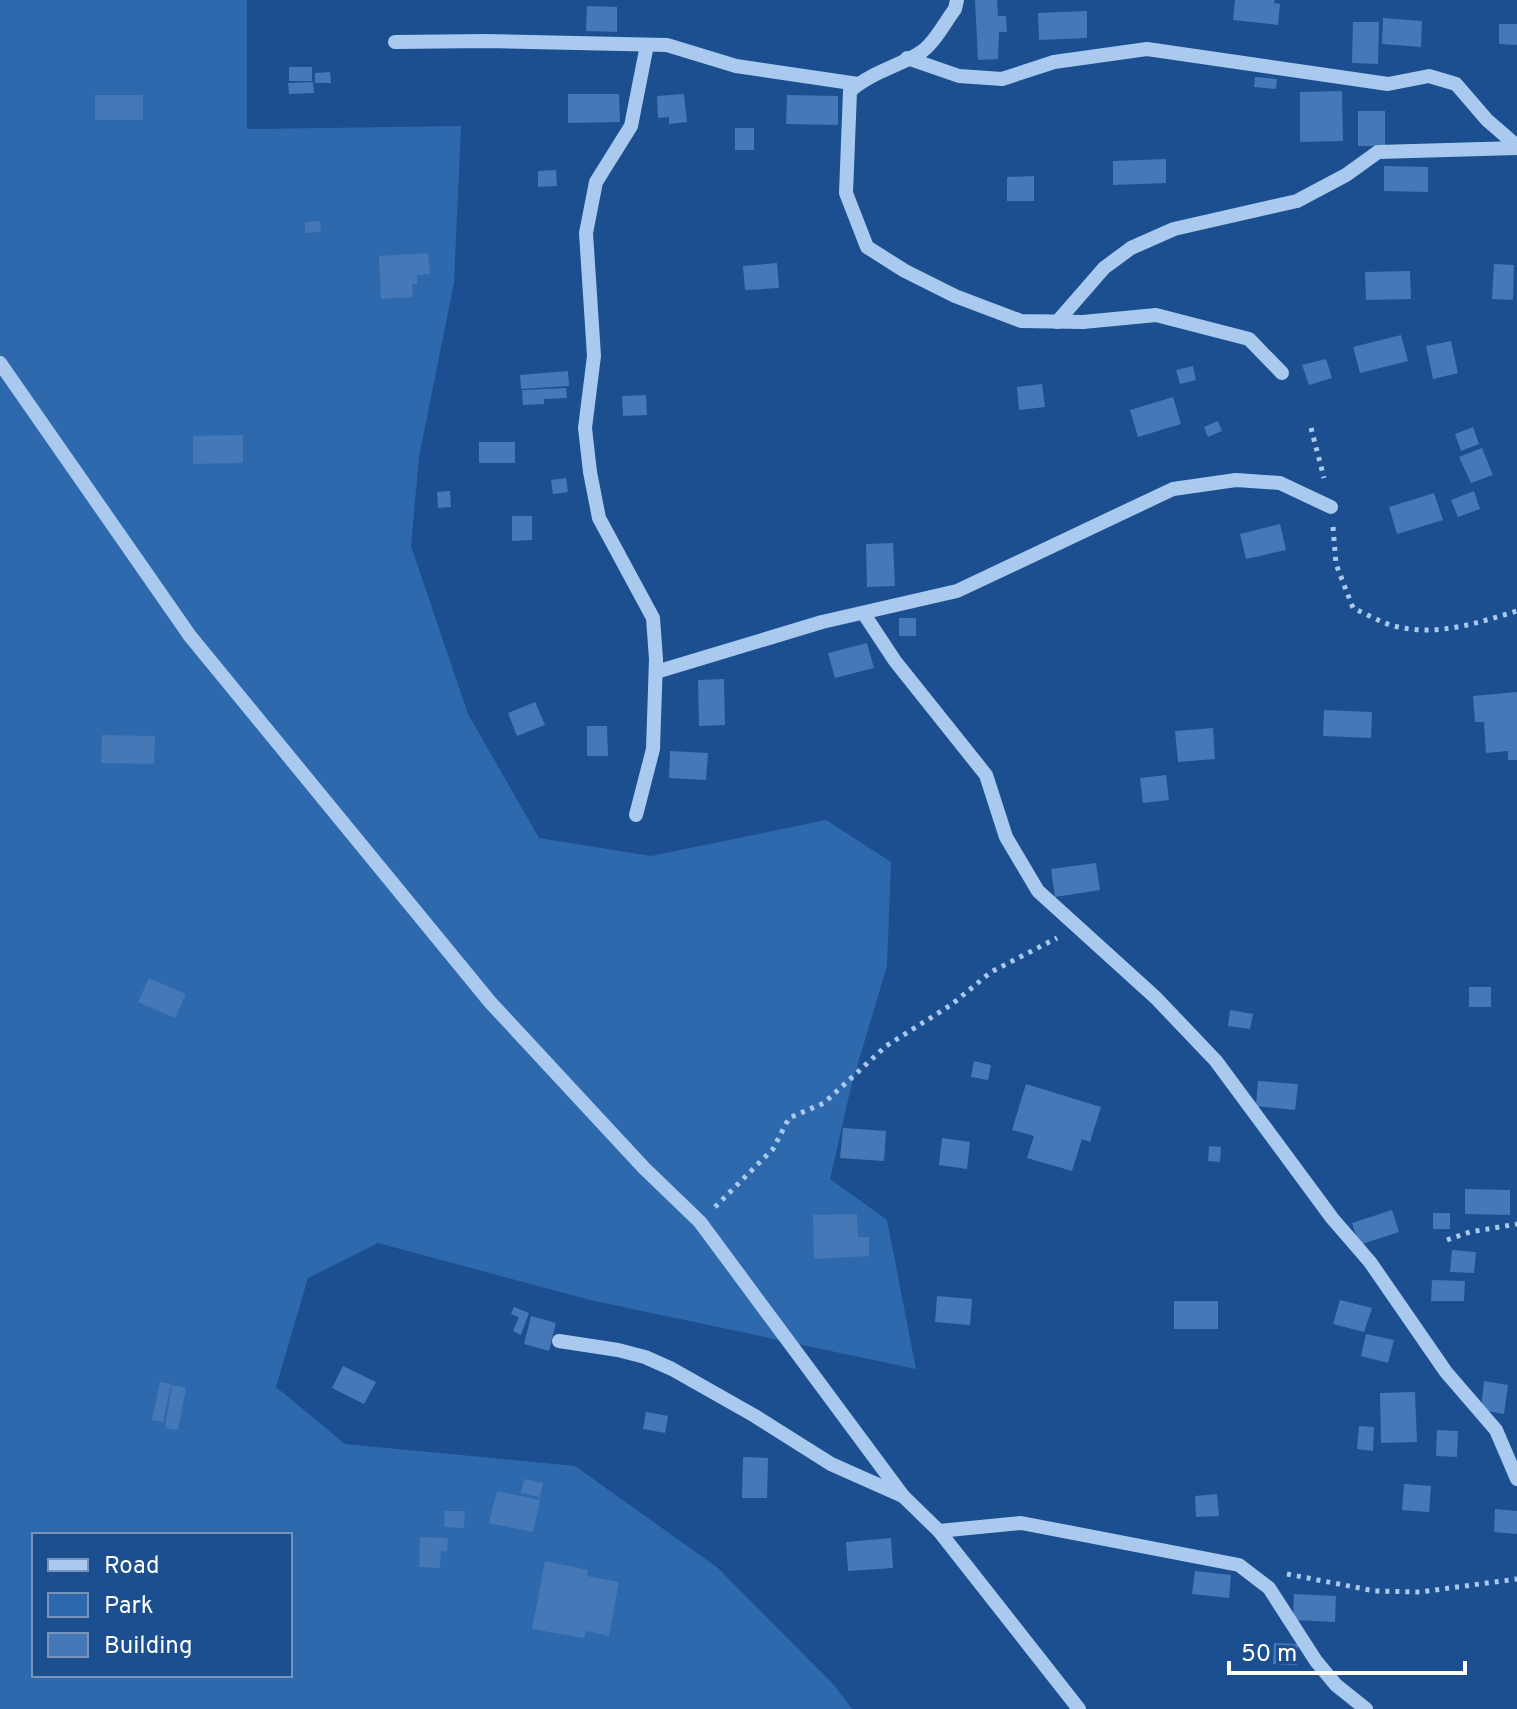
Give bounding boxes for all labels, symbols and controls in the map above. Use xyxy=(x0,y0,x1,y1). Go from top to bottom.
legend xyxy=(32,1533,292,1677)
text: Road xyxy=(104,1552,160,1582)
text: Park xyxy=(104,1592,154,1622)
scale bar xyxy=(1229,1625,1465,1675)
text: Building xyxy=(104,1632,193,1662)
text: 50 m xyxy=(1241,1640,1297,1670)

